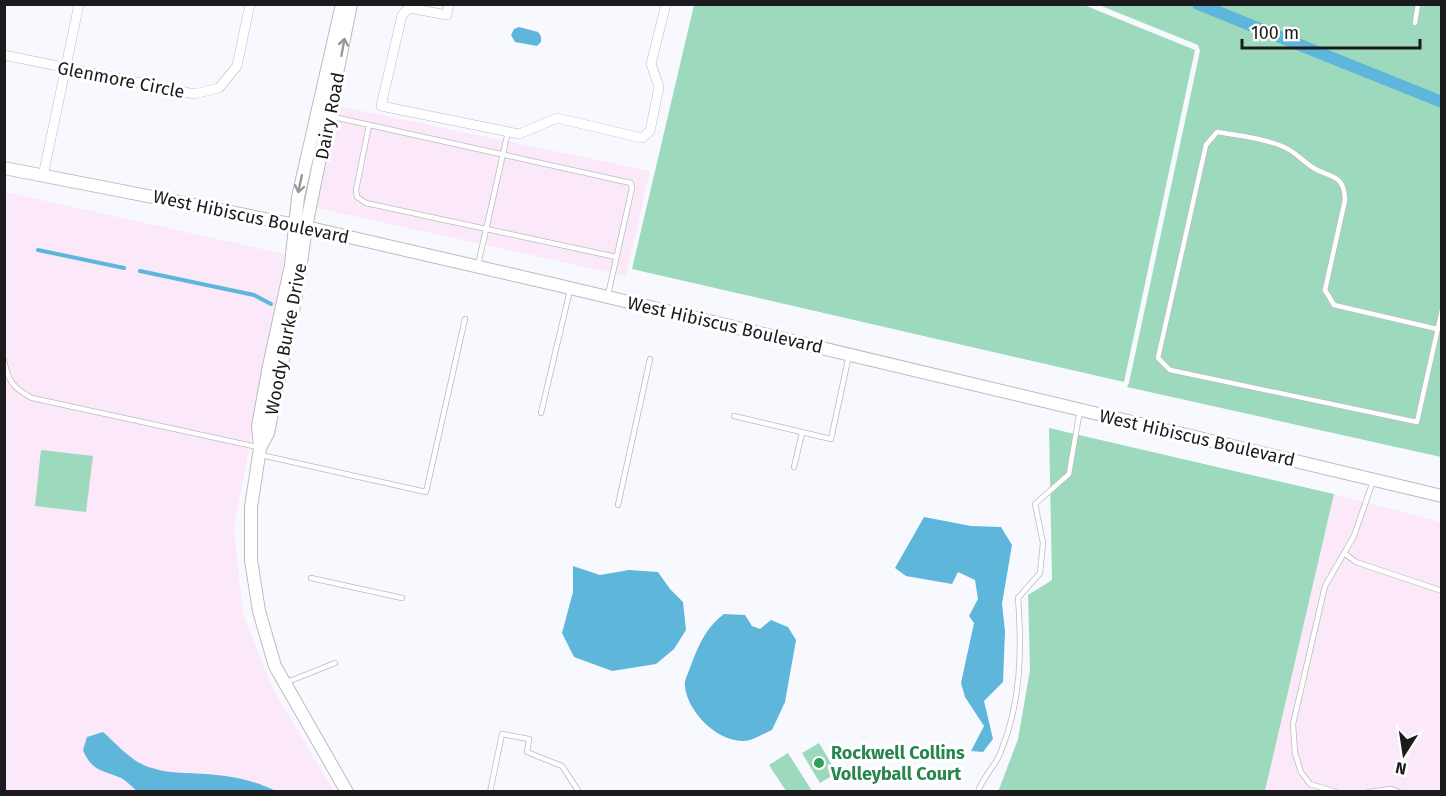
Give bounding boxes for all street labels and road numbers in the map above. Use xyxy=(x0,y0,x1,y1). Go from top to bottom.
street label: Glenmore Circle xyxy=(56,57,186,103)
street label: Dairy Road xyxy=(311,71,349,161)
street label: West Hibiscus Boulevard xyxy=(151,185,351,249)
street label: Woody Burke Drive xyxy=(260,261,312,417)
street label: West Hibiscus Boulevard xyxy=(625,292,825,358)
street label: West Hibiscus Boulevard xyxy=(1097,405,1297,471)

